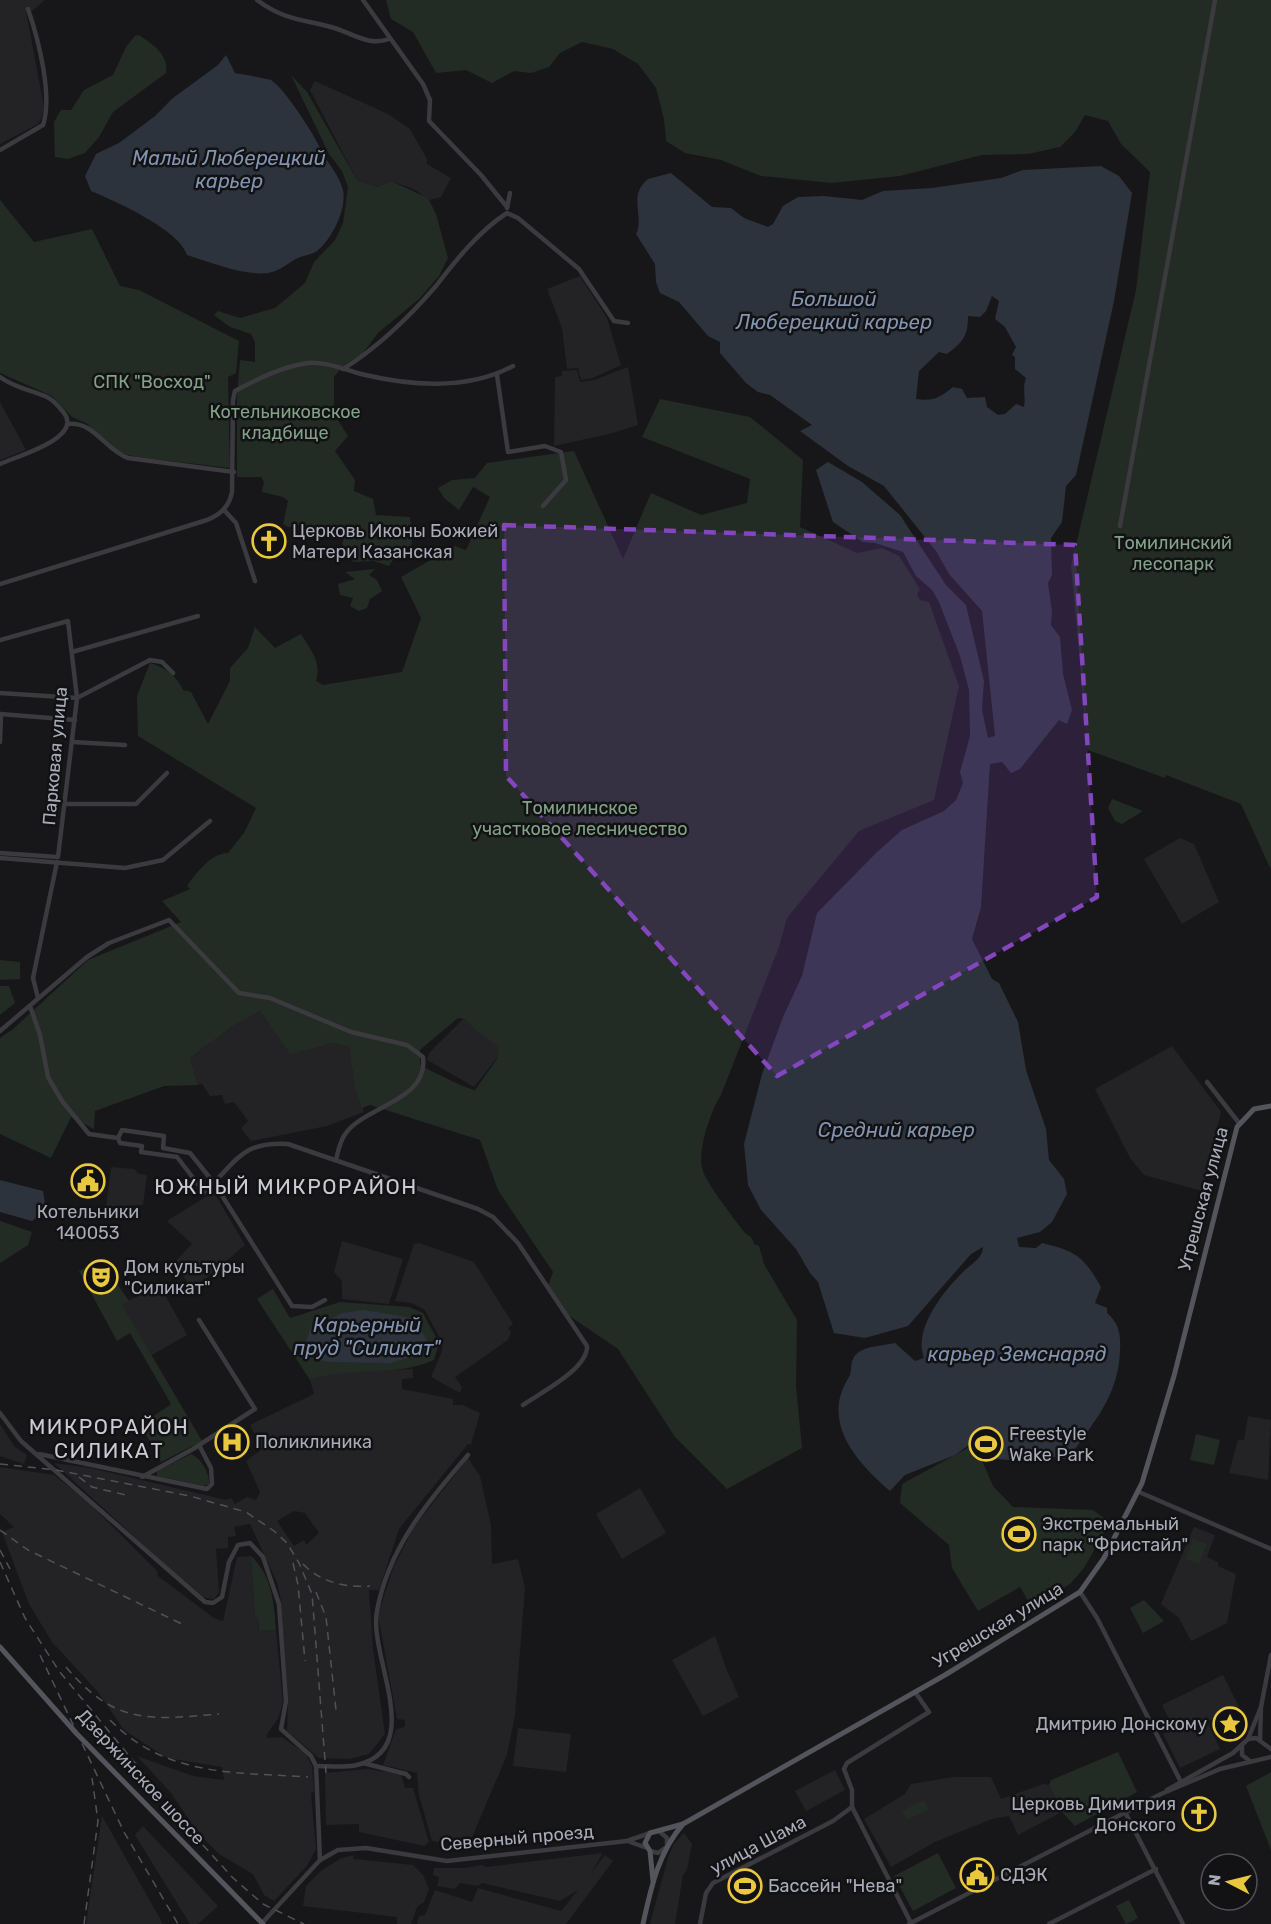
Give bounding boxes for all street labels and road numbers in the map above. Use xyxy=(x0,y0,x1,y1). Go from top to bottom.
street label: Парковая улица xyxy=(38,686,72,826)
street label: Угрешская улица xyxy=(1173,1125,1233,1273)
street label: Угрешская улица xyxy=(929,1577,1067,1673)
street label: Дзержинское шоссе xyxy=(72,1705,210,1849)
street label: улица Шама xyxy=(706,1811,810,1879)
street label: Северный проезд xyxy=(439,1820,595,1856)

